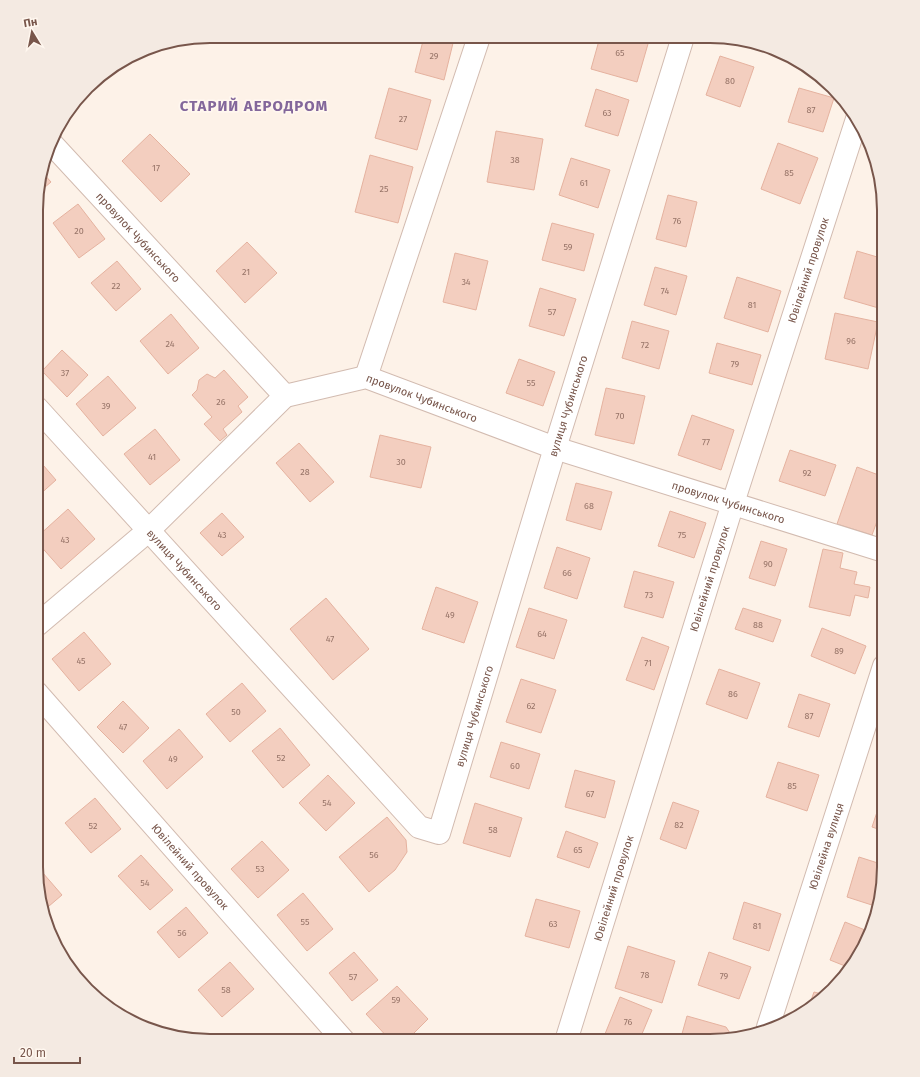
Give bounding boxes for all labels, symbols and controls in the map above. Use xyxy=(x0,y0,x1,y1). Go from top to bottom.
north arrow xyxy=(12,12,52,52)
text: Пн xyxy=(22,15,38,30)
house number: 65 xyxy=(615,48,625,58)
house number: 29 xyxy=(429,51,439,61)
house number: 80 xyxy=(725,76,735,86)
district label: СТАРИЙ АЕРОДРОМ xyxy=(180,97,328,115)
house number: 87 xyxy=(807,105,815,115)
house number: 63 xyxy=(602,108,612,118)
house number: 27 xyxy=(399,114,407,124)
house number: 38 xyxy=(510,155,520,165)
house number: 17 xyxy=(152,163,160,173)
house number: 85 xyxy=(784,168,794,178)
house number: 61 xyxy=(580,178,588,188)
house number: 25 xyxy=(380,184,389,194)
street label: провулок Чубинського xyxy=(93,190,183,285)
street label: Ювілейний провулок xyxy=(785,215,831,325)
house number: 76 xyxy=(673,216,681,226)
house number: 20 xyxy=(74,226,84,236)
house number: 59 xyxy=(563,242,573,252)
house number: 21 xyxy=(242,267,250,277)
house number: 34 xyxy=(461,277,471,287)
house number: 22 xyxy=(112,281,120,291)
house number: 74 xyxy=(661,286,669,296)
house number: 81 xyxy=(748,300,756,310)
house number: 57 xyxy=(548,307,556,317)
house number: 96 xyxy=(846,336,856,346)
house number: 24 xyxy=(165,339,175,349)
house number: 72 xyxy=(641,340,649,350)
street label: вулиця Чубинського xyxy=(546,354,590,458)
house number: 79 xyxy=(731,359,740,369)
house number: 37 xyxy=(61,368,69,378)
street label: провулок Чубинського xyxy=(364,371,479,425)
house number: 55 xyxy=(527,378,536,388)
house number: 26 xyxy=(216,397,226,407)
house number: 39 xyxy=(101,401,111,411)
house number: 70 xyxy=(616,411,624,421)
house number: 77 xyxy=(702,437,710,447)
house number: 41 xyxy=(148,452,156,462)
house number: 30 xyxy=(396,457,406,467)
house number: 28 xyxy=(300,467,310,477)
house number: 92 xyxy=(803,468,811,478)
street label: провулок Чубинського xyxy=(670,478,787,526)
house number: 68 xyxy=(584,501,594,511)
street label: Ювілейний провулок xyxy=(687,524,732,633)
street label: вулиця Чубинського xyxy=(144,527,225,613)
house number: 43 xyxy=(217,530,227,540)
house number: 75 xyxy=(678,530,687,540)
house number: 43 xyxy=(60,535,70,545)
house number: 90 xyxy=(763,559,773,569)
house number: 66 xyxy=(562,568,572,578)
house number: 73 xyxy=(645,590,653,600)
house number: 49 xyxy=(445,610,455,620)
house number: 88 xyxy=(753,620,763,630)
house number: 64 xyxy=(537,629,547,639)
house number: 47 xyxy=(326,634,334,644)
house number: 89 xyxy=(834,646,844,656)
house number: 45 xyxy=(76,656,86,666)
house number: 71 xyxy=(644,658,652,668)
street label: вулиця Чубинського xyxy=(453,664,496,768)
house number: 86 xyxy=(728,689,738,699)
house number: 62 xyxy=(526,701,536,711)
house number: 50 xyxy=(231,707,241,717)
house number: 87 xyxy=(805,711,813,721)
house number: 47 xyxy=(119,722,127,732)
house number: 52 xyxy=(277,753,285,763)
house number: 49 xyxy=(168,754,178,764)
house number: 60 xyxy=(510,761,520,771)
house number: 85 xyxy=(787,781,797,791)
house number: 67 xyxy=(586,789,594,799)
house number: 54 xyxy=(322,798,332,808)
street label: Ювілейна вулиця xyxy=(806,801,846,891)
house number: 82 xyxy=(674,820,684,830)
house number: 52 xyxy=(89,821,97,831)
street label: Ювілейний провулок xyxy=(149,821,232,913)
house number: 58 xyxy=(488,825,498,835)
street label: Ювілейний провулок xyxy=(591,833,636,943)
house number: 65 xyxy=(573,845,583,855)
house number: 56 xyxy=(369,850,379,860)
house number: 53 xyxy=(256,864,264,874)
house number: 54 xyxy=(140,878,150,888)
house number: 55 xyxy=(301,917,310,927)
house number: 63 xyxy=(548,919,558,929)
house number: 81 xyxy=(753,921,761,931)
house number: 56 xyxy=(177,928,187,938)
house number: 78 xyxy=(641,970,649,980)
house number: 79 xyxy=(720,971,729,981)
house number: 57 xyxy=(349,972,357,982)
house number: 58 xyxy=(221,985,231,995)
house number: 59 xyxy=(391,995,401,1005)
house number: 76 xyxy=(624,1017,632,1027)
scale bar xyxy=(14,1039,80,1065)
text: 20 m xyxy=(20,1046,46,1060)

